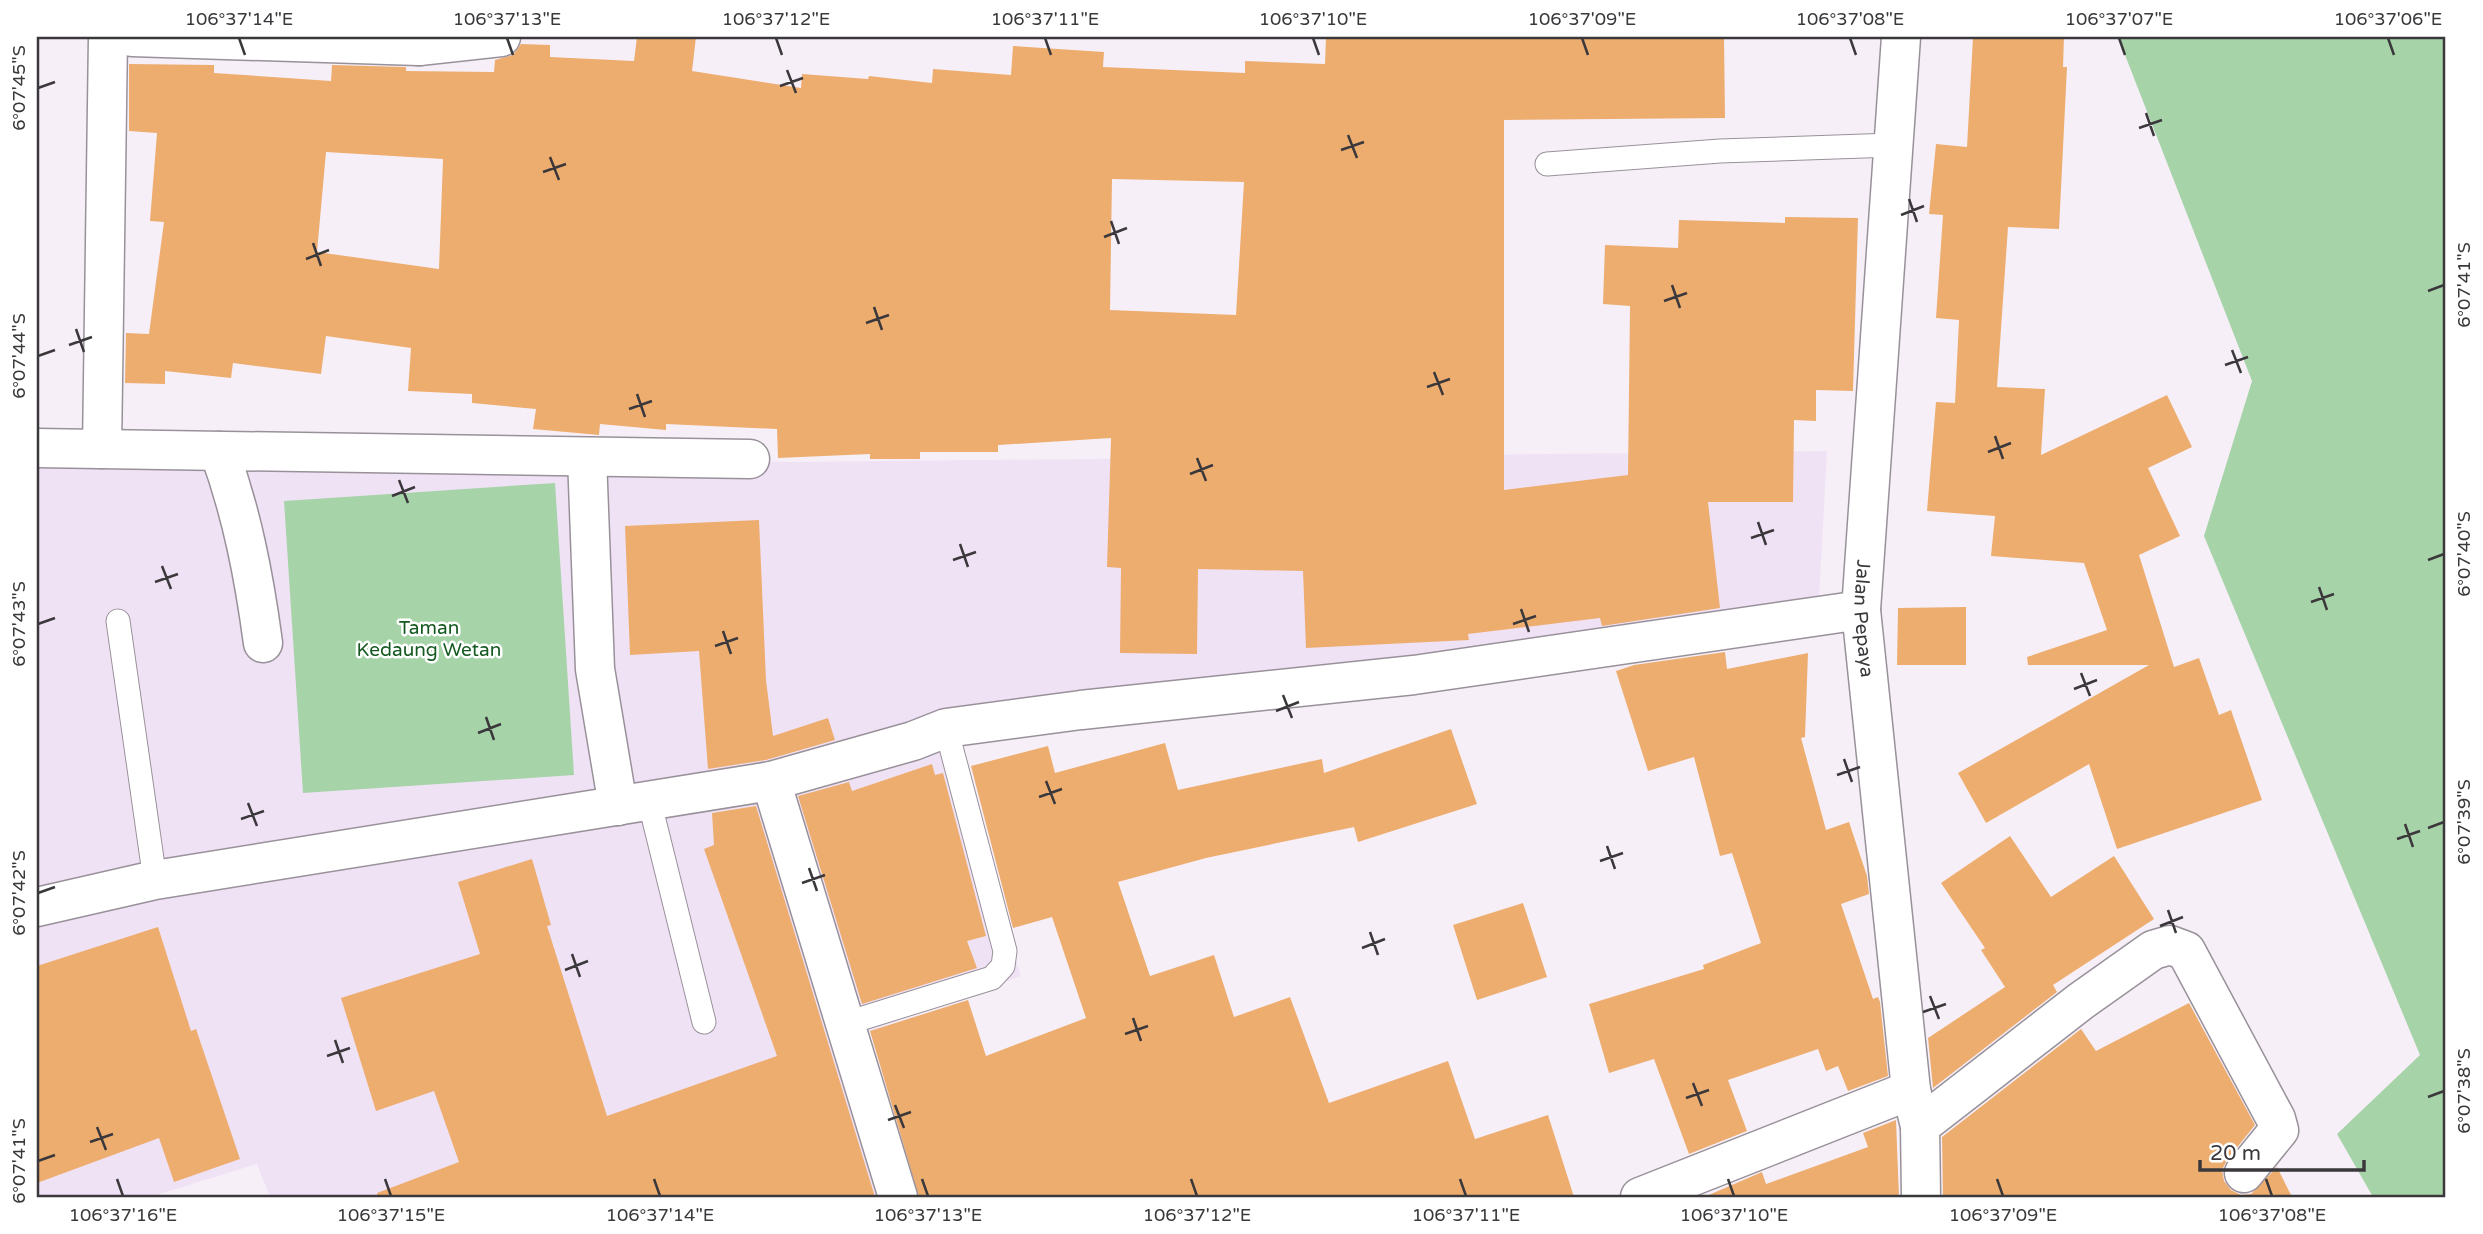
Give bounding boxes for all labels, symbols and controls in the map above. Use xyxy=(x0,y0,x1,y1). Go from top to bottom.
text: 106°37'14"E xyxy=(185,8,293,30)
text: 106°37'13"E xyxy=(453,8,561,30)
text: 106°37'12"E xyxy=(722,8,830,30)
text: 106°37'11"E xyxy=(991,8,1099,30)
text: 106°37'10"E xyxy=(1259,8,1367,30)
text: 106°37'09"E xyxy=(1528,8,1636,30)
text: 106°37'08"E xyxy=(1796,8,1904,30)
text: 106°37'07"E xyxy=(2065,8,2173,30)
text: 106°37'06"E xyxy=(2334,8,2442,30)
text: 6°07'45"S xyxy=(8,45,30,131)
text: 6°07'41"S xyxy=(2453,242,2475,328)
text: 6°07'44"S xyxy=(8,313,30,399)
text: 6°07'40"S xyxy=(2453,511,2475,597)
street label: Jalan Pepaya xyxy=(1849,559,1878,679)
text: 6°07'43"S xyxy=(8,581,30,667)
park label: Taman Kedaung Wetan xyxy=(357,617,501,661)
text: 6°07'39"S xyxy=(2453,779,2475,865)
text: 6°07'42"S xyxy=(8,850,30,936)
text: 6°07'38"S xyxy=(2453,1048,2475,1134)
text: 6°07'41"S xyxy=(8,1118,30,1204)
scale bar xyxy=(2200,1129,2364,1173)
text: 20 m xyxy=(2210,1141,2261,1166)
text: 106°37'16"E xyxy=(69,1204,177,1226)
text: 106°37'15"E xyxy=(337,1204,445,1226)
text: 106°37'14"E xyxy=(606,1204,714,1226)
text: 106°37'13"E xyxy=(874,1204,982,1226)
text: 106°37'12"E xyxy=(1143,1204,1251,1226)
text: 106°37'11"E xyxy=(1412,1204,1520,1226)
text: 106°37'10"E xyxy=(1680,1204,1788,1226)
text: 106°37'09"E xyxy=(1949,1204,2057,1226)
text: 106°37'08"E xyxy=(2218,1204,2326,1226)

